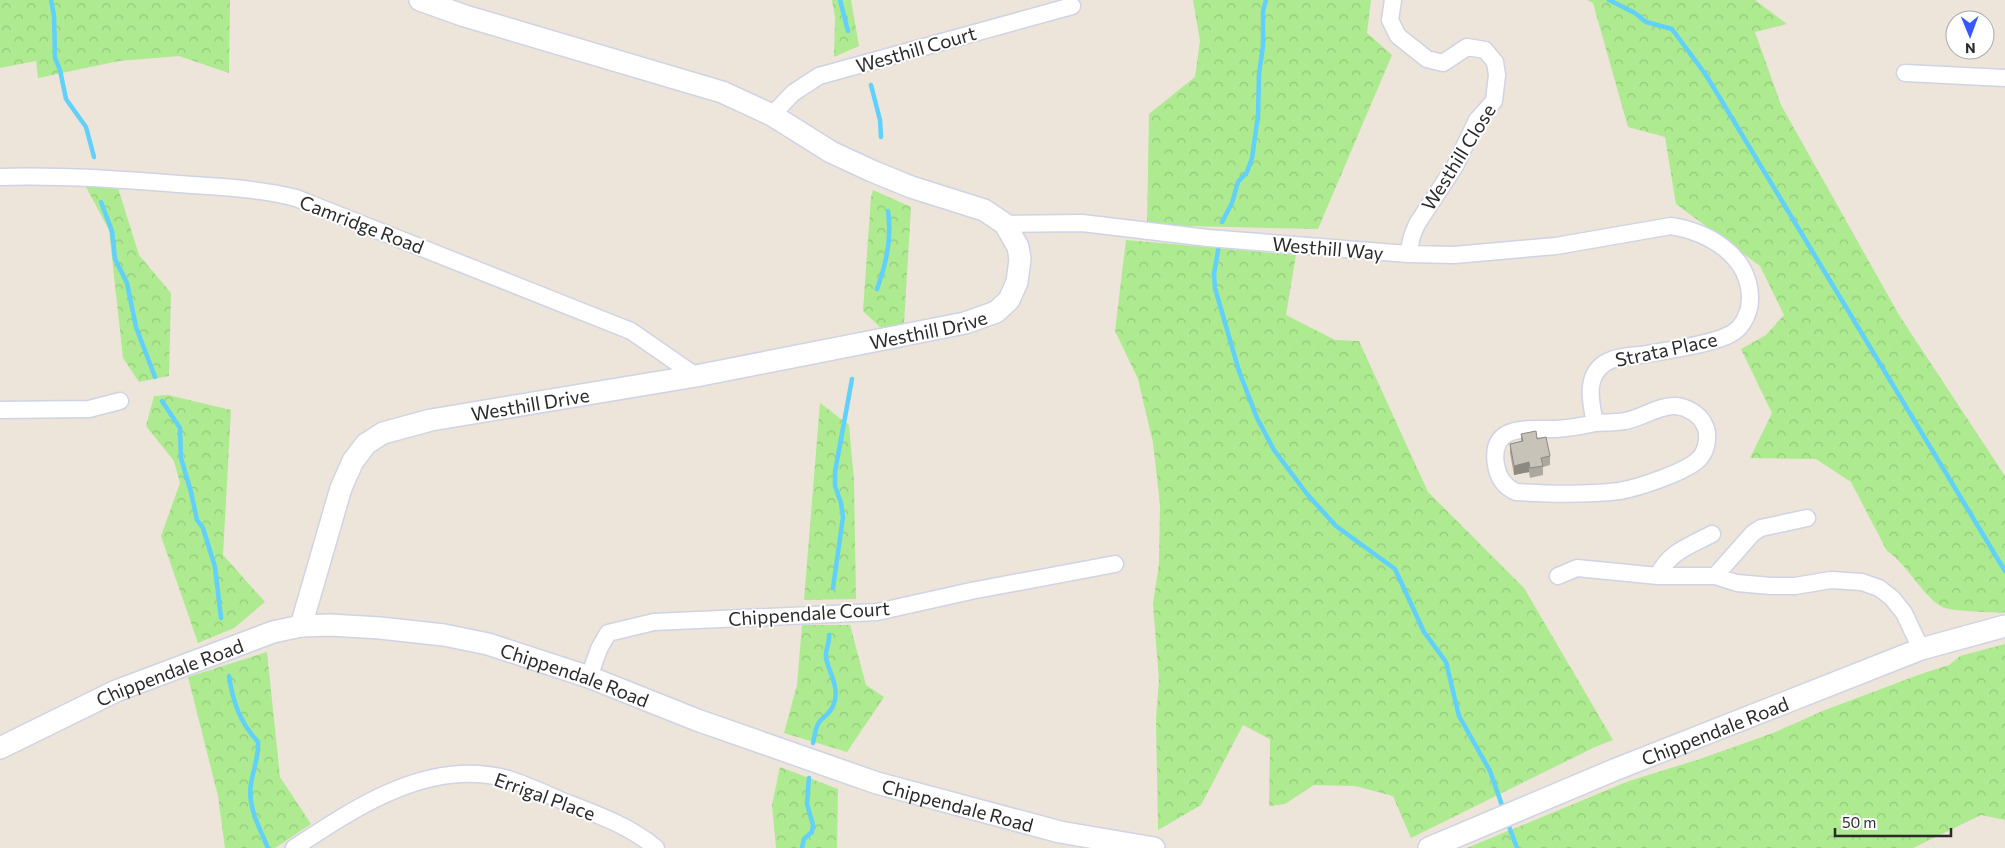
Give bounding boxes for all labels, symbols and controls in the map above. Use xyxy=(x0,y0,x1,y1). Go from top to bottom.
north arrow xyxy=(1945,10,1995,60)
street label: Westhill Court xyxy=(853,21,979,77)
text: N xyxy=(1965,40,1976,57)
street label: Westhill Close xyxy=(1416,100,1500,214)
street label: Camridge Road xyxy=(297,190,427,258)
street label: Westhill Way xyxy=(1271,232,1385,264)
street label: Westhill Drive xyxy=(867,305,990,353)
street label: Strata Place xyxy=(1613,327,1719,371)
street label: Westhill Drive xyxy=(469,382,591,425)
street label: Chippendale Court xyxy=(727,596,891,630)
street label: Chippendale Road xyxy=(92,633,246,711)
street label: Chippendale Road xyxy=(498,637,652,711)
street label: Chippendale Road xyxy=(1638,691,1791,770)
street label: Errigal Place xyxy=(491,767,599,825)
street label: Chippendale Road xyxy=(880,773,1036,836)
scale bar xyxy=(1835,806,1951,838)
text: 50 m xyxy=(1842,813,1876,831)

